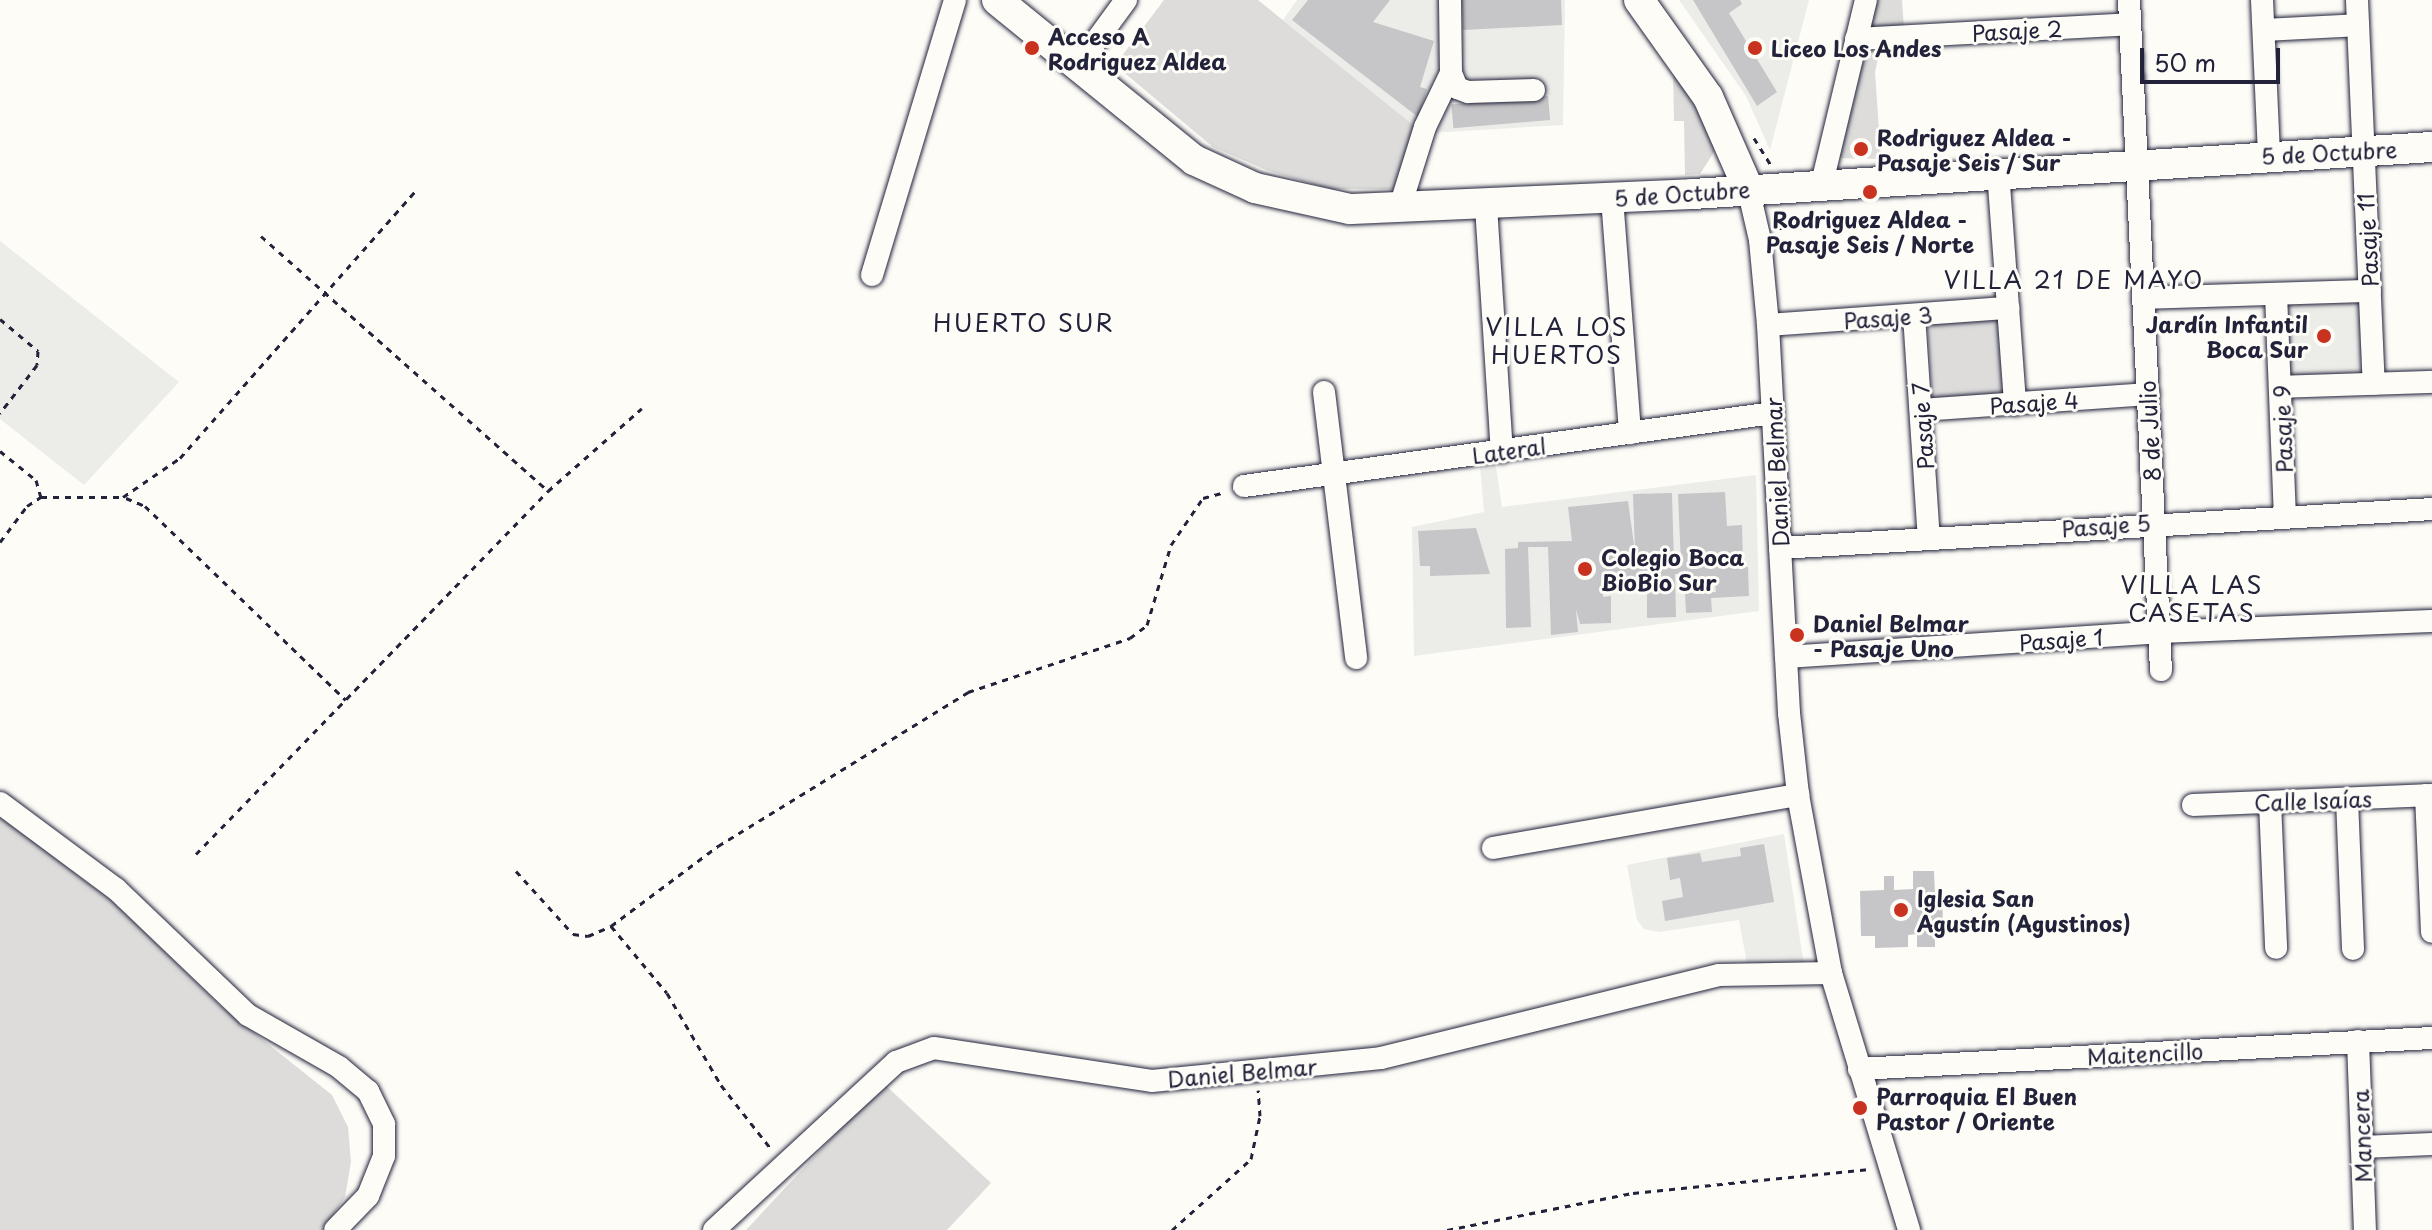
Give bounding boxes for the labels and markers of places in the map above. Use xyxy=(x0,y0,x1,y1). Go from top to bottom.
place label: Acceso A Rodriguez Aldea xyxy=(1048,22,1228,74)
place label: Liceo Los Andes xyxy=(1771,35,1943,61)
marker: Acceso A Rodriguez Aldea xyxy=(1023,39,1041,57)
marker: Liceo Los Andes xyxy=(1746,39,1764,57)
place label: Rodriguez Aldea - Pasaje Seis / Sur xyxy=(1877,123,2075,174)
marker: Rodriguez Aldea - Pasaje Seis / Sur xyxy=(1852,140,1870,158)
marker: Rodriguez Aldea - Pasaje Seis / Norte xyxy=(1861,183,1879,201)
place label: Rodriguez Aldea - Pasaje Seis / Norte xyxy=(1765,205,1975,256)
place label: Jardín Infantil Boca Sur xyxy=(2145,310,2308,362)
marker: Jardín Infantil Boca Sur xyxy=(2315,327,2333,345)
place label: Colegio Boca BioBio Sur xyxy=(1601,543,1746,594)
marker: Colegio Boca BioBio Sur xyxy=(1576,560,1594,578)
place label: Daniel Belmar - Pasaje Uno xyxy=(1813,609,1970,660)
marker: Daniel Belmar - Pasaje Uno xyxy=(1788,626,1806,644)
place label: Iglesia San Agustín (Agustinos) xyxy=(1917,884,2131,936)
marker: Iglesia San Agustín (Agustinos) xyxy=(1892,901,1910,919)
place label: Parroquia El Buen Pastor / Oriente xyxy=(1876,1082,2078,1134)
marker: Parroquia El Buen Pastor / Oriente xyxy=(1851,1099,1869,1117)

